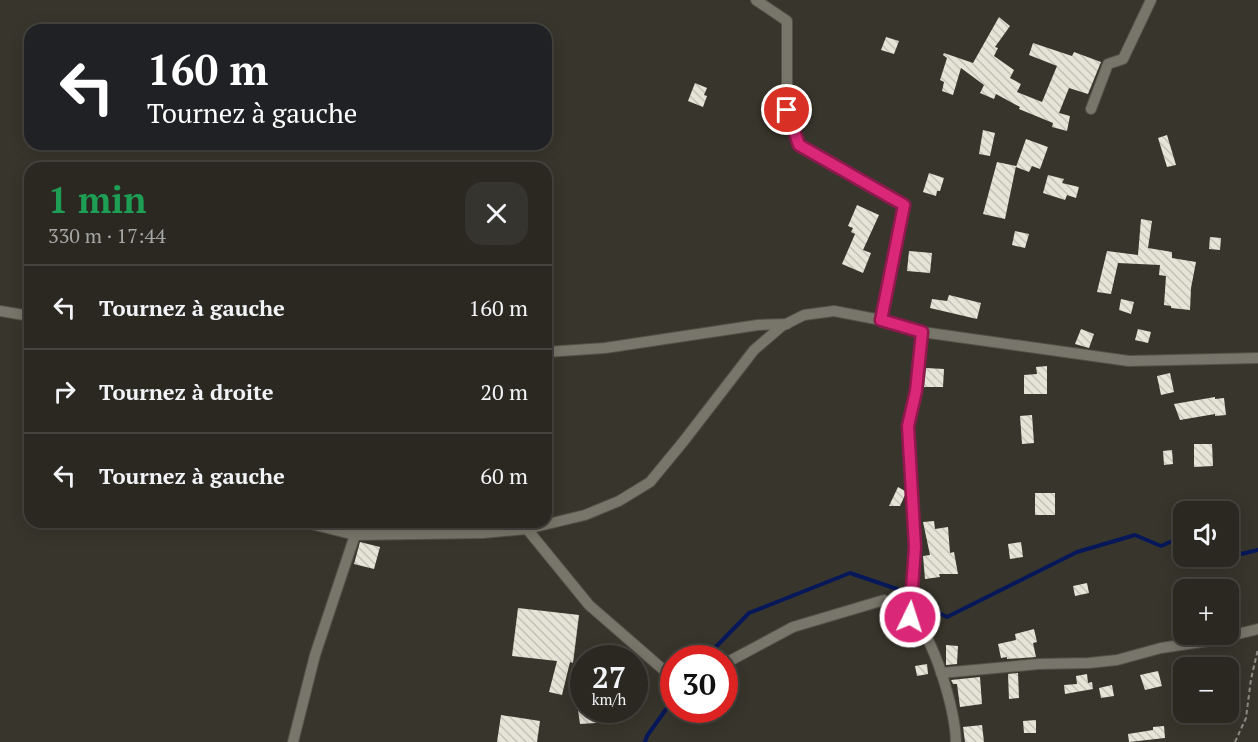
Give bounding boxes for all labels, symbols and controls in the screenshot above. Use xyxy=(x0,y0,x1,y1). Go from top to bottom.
text: 160 m xyxy=(147,41,268,97)
icon: left xyxy=(48,48,126,126)
pin xyxy=(761,84,812,135)
icon: arrive xyxy=(770,93,803,126)
text: Tournez à gauche xyxy=(147,95,357,131)
text: 1 min xyxy=(48,176,146,223)
button: close xyxy=(465,182,528,245)
text: 330 m · 17:44 xyxy=(48,222,166,249)
icon: left xyxy=(48,291,81,324)
text: Tournez à gauche xyxy=(99,293,285,322)
text: 160 m xyxy=(468,293,528,322)
icon: right xyxy=(48,375,81,408)
text: Tournez à droite xyxy=(99,377,274,406)
text: 20 m xyxy=(480,377,528,406)
icon: left xyxy=(48,459,81,492)
text: Tournez à gauche xyxy=(99,461,285,490)
text: 60 m xyxy=(480,461,528,490)
map controls xyxy=(1173,501,1239,723)
button: sound xyxy=(1173,501,1239,567)
button: + xyxy=(1173,579,1239,645)
position arrow xyxy=(878,585,942,649)
speed limit sign: 30 xyxy=(660,645,738,723)
text: 27 xyxy=(592,657,626,697)
button: − xyxy=(1173,657,1239,723)
text: km/h xyxy=(592,689,626,709)

